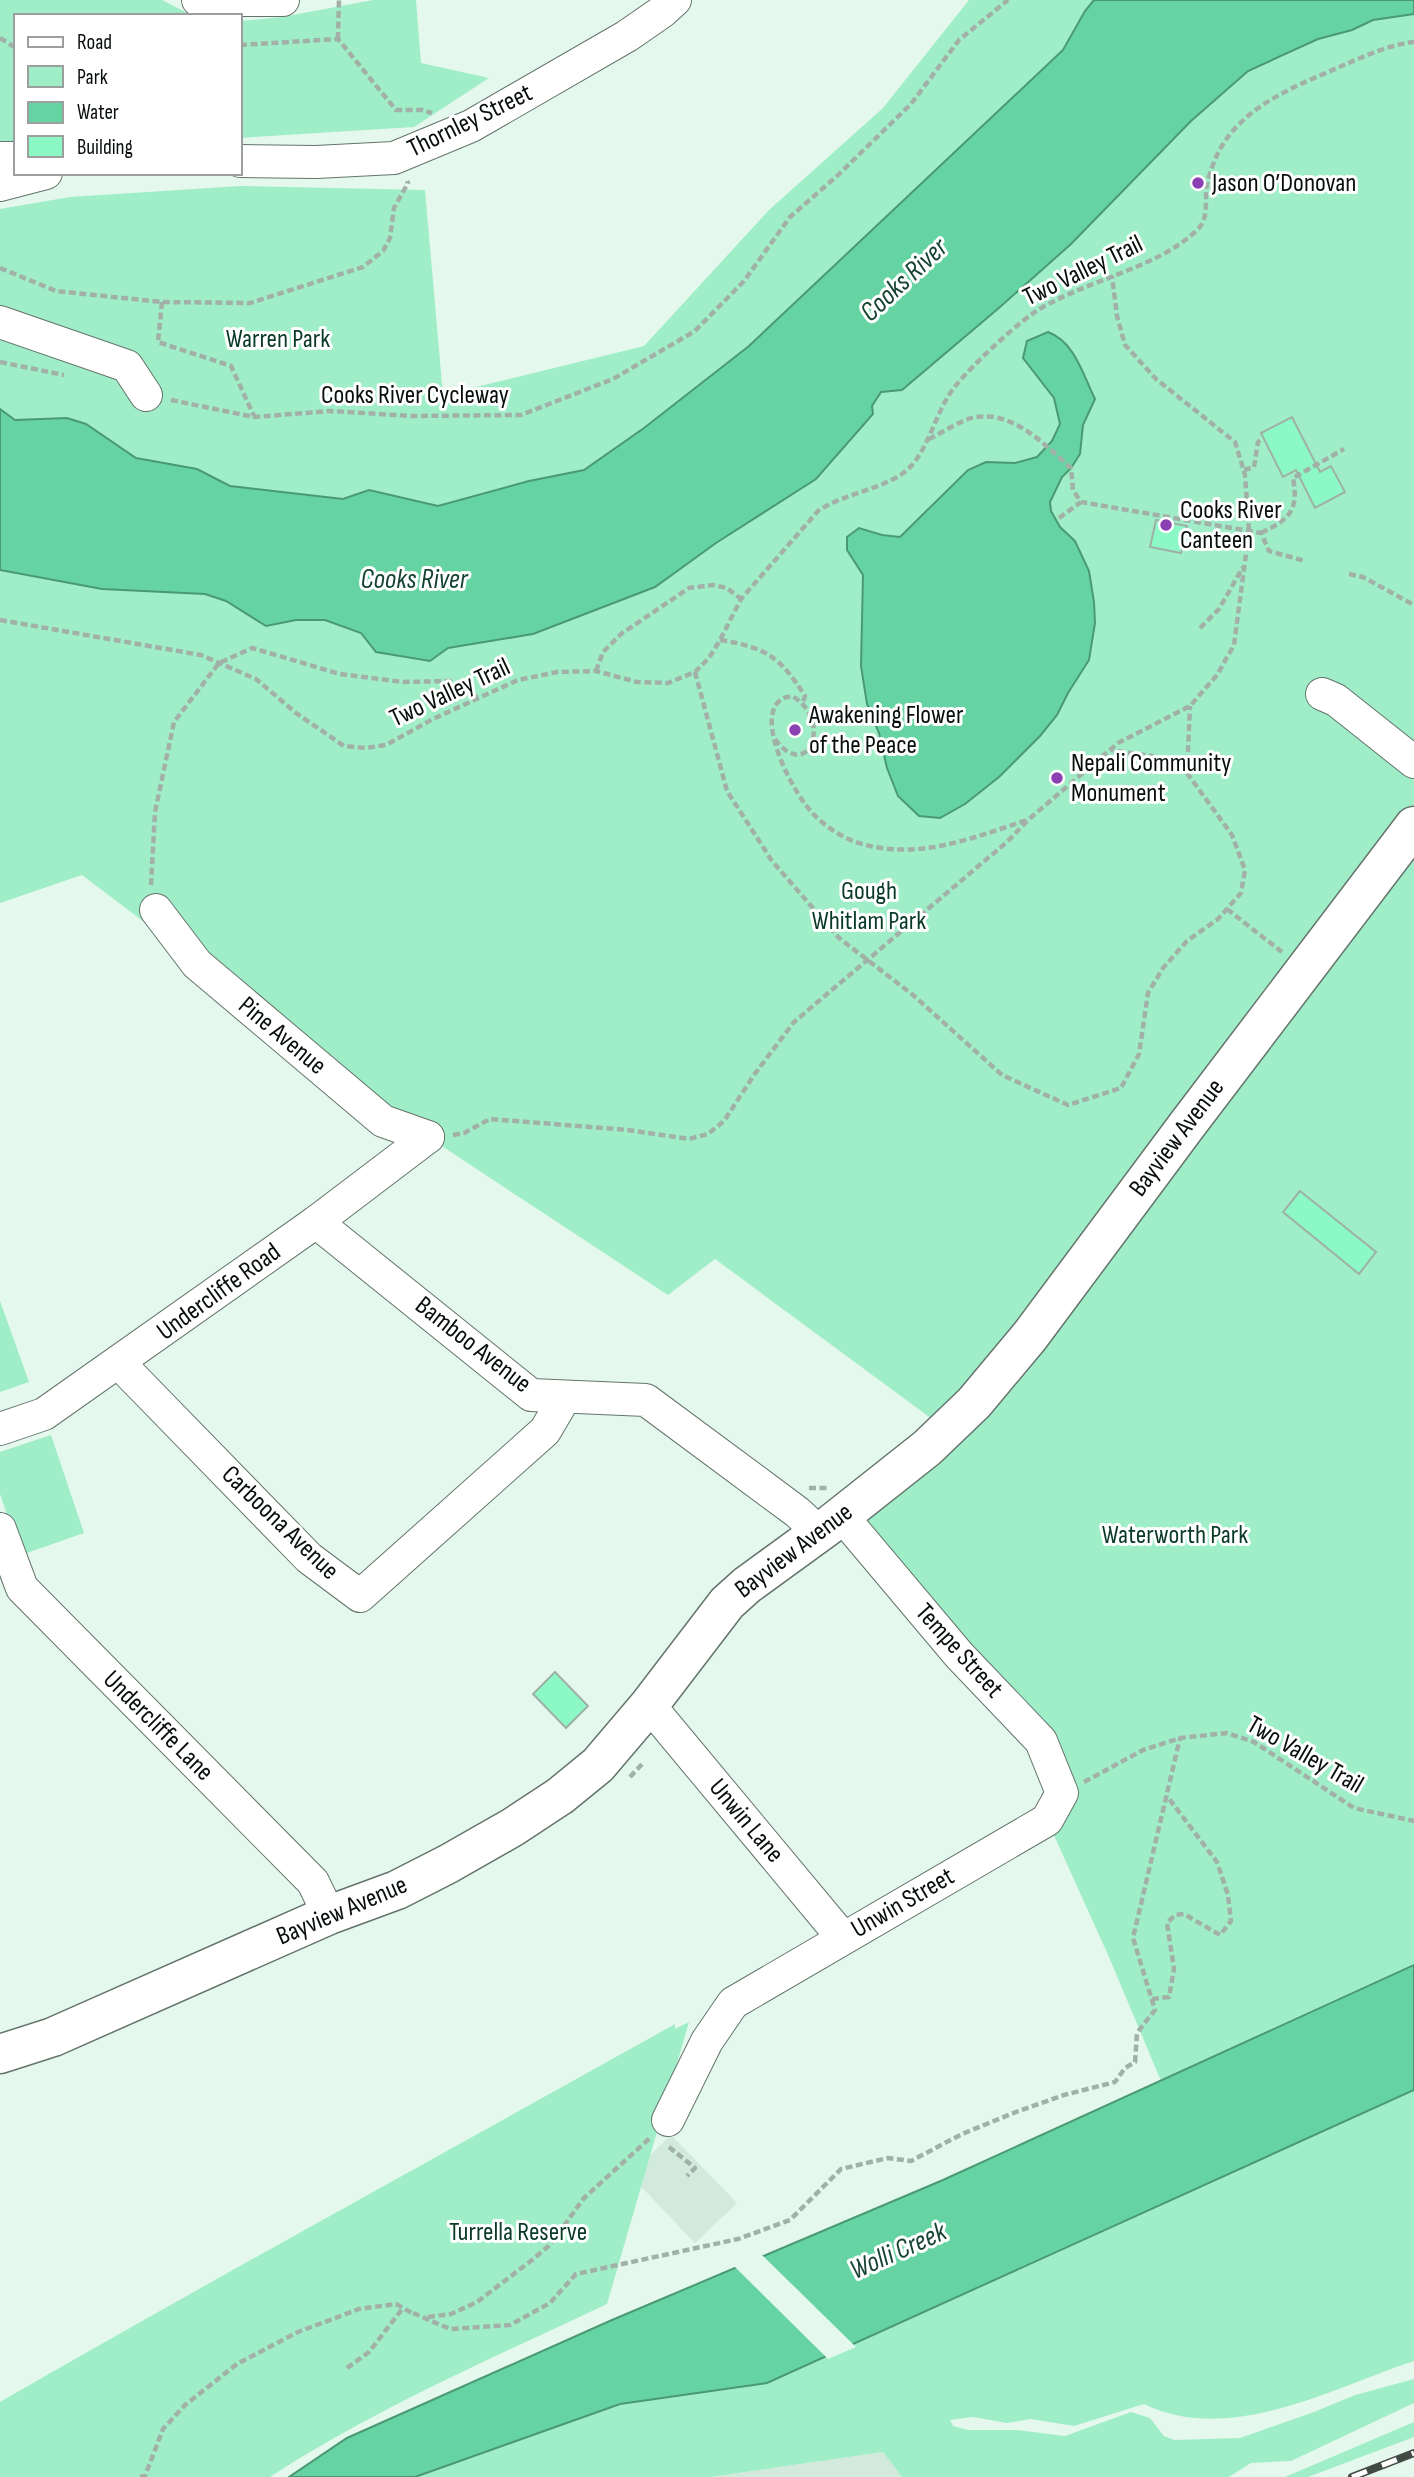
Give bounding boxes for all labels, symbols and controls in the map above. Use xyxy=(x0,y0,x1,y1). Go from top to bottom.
legend xyxy=(14,14,242,175)
text: Road xyxy=(77,30,112,55)
text: Park xyxy=(77,65,108,90)
street label: Thornley Street xyxy=(403,77,538,165)
text: Water xyxy=(77,100,119,125)
text: Building xyxy=(77,135,133,160)
place label: Jason O’Donovan xyxy=(1211,168,1356,199)
marker: Jason O’Donovan xyxy=(1190,175,1206,191)
street label: Two Valley Trail xyxy=(1018,229,1148,313)
water label: Cooks River xyxy=(854,231,955,329)
park label: Warren Park xyxy=(226,324,330,355)
street label: Cooks River Cycleway xyxy=(321,380,509,411)
place label: Cooks River Canteen xyxy=(1180,495,1282,556)
marker: Cooks River Canteen xyxy=(1158,517,1174,533)
water label: Cooks River xyxy=(360,563,469,596)
street label: Two Valley Trail xyxy=(385,652,515,734)
place label: Awakening Flower of the Peace xyxy=(808,700,964,761)
marker: Awakening Flower of the Peace xyxy=(787,722,803,738)
place label: Nepali Community Monument xyxy=(1071,748,1231,809)
marker: Nepali Community Monument xyxy=(1049,770,1065,786)
park label: Gough Whitlam Park xyxy=(812,876,926,937)
street label: Pine Avenue xyxy=(232,990,332,1082)
street label: Bayview Avenue xyxy=(1123,1073,1231,1203)
street label: Undercliffe Road xyxy=(151,1237,287,1347)
street label: Bamboo Avenue xyxy=(409,1290,537,1400)
street label: Carboona Avenue xyxy=(215,1459,345,1587)
street label: Bayview Avenue xyxy=(729,1497,859,1605)
park label: Waterworth Park xyxy=(1102,1520,1248,1551)
street label: Tempe Street xyxy=(909,1597,1009,1705)
street label: Undercliffe Lane xyxy=(96,1664,220,1788)
street label: Two Valley Trail xyxy=(1241,1709,1369,1801)
street label: Unwin Lane xyxy=(702,1773,790,1869)
street label: Unwin Street xyxy=(846,1861,960,1945)
street label: Bayview Avenue xyxy=(272,1870,412,1952)
water label: Wolli Creek xyxy=(845,2215,953,2287)
park label: Turrella Reserve xyxy=(449,2217,587,2248)

